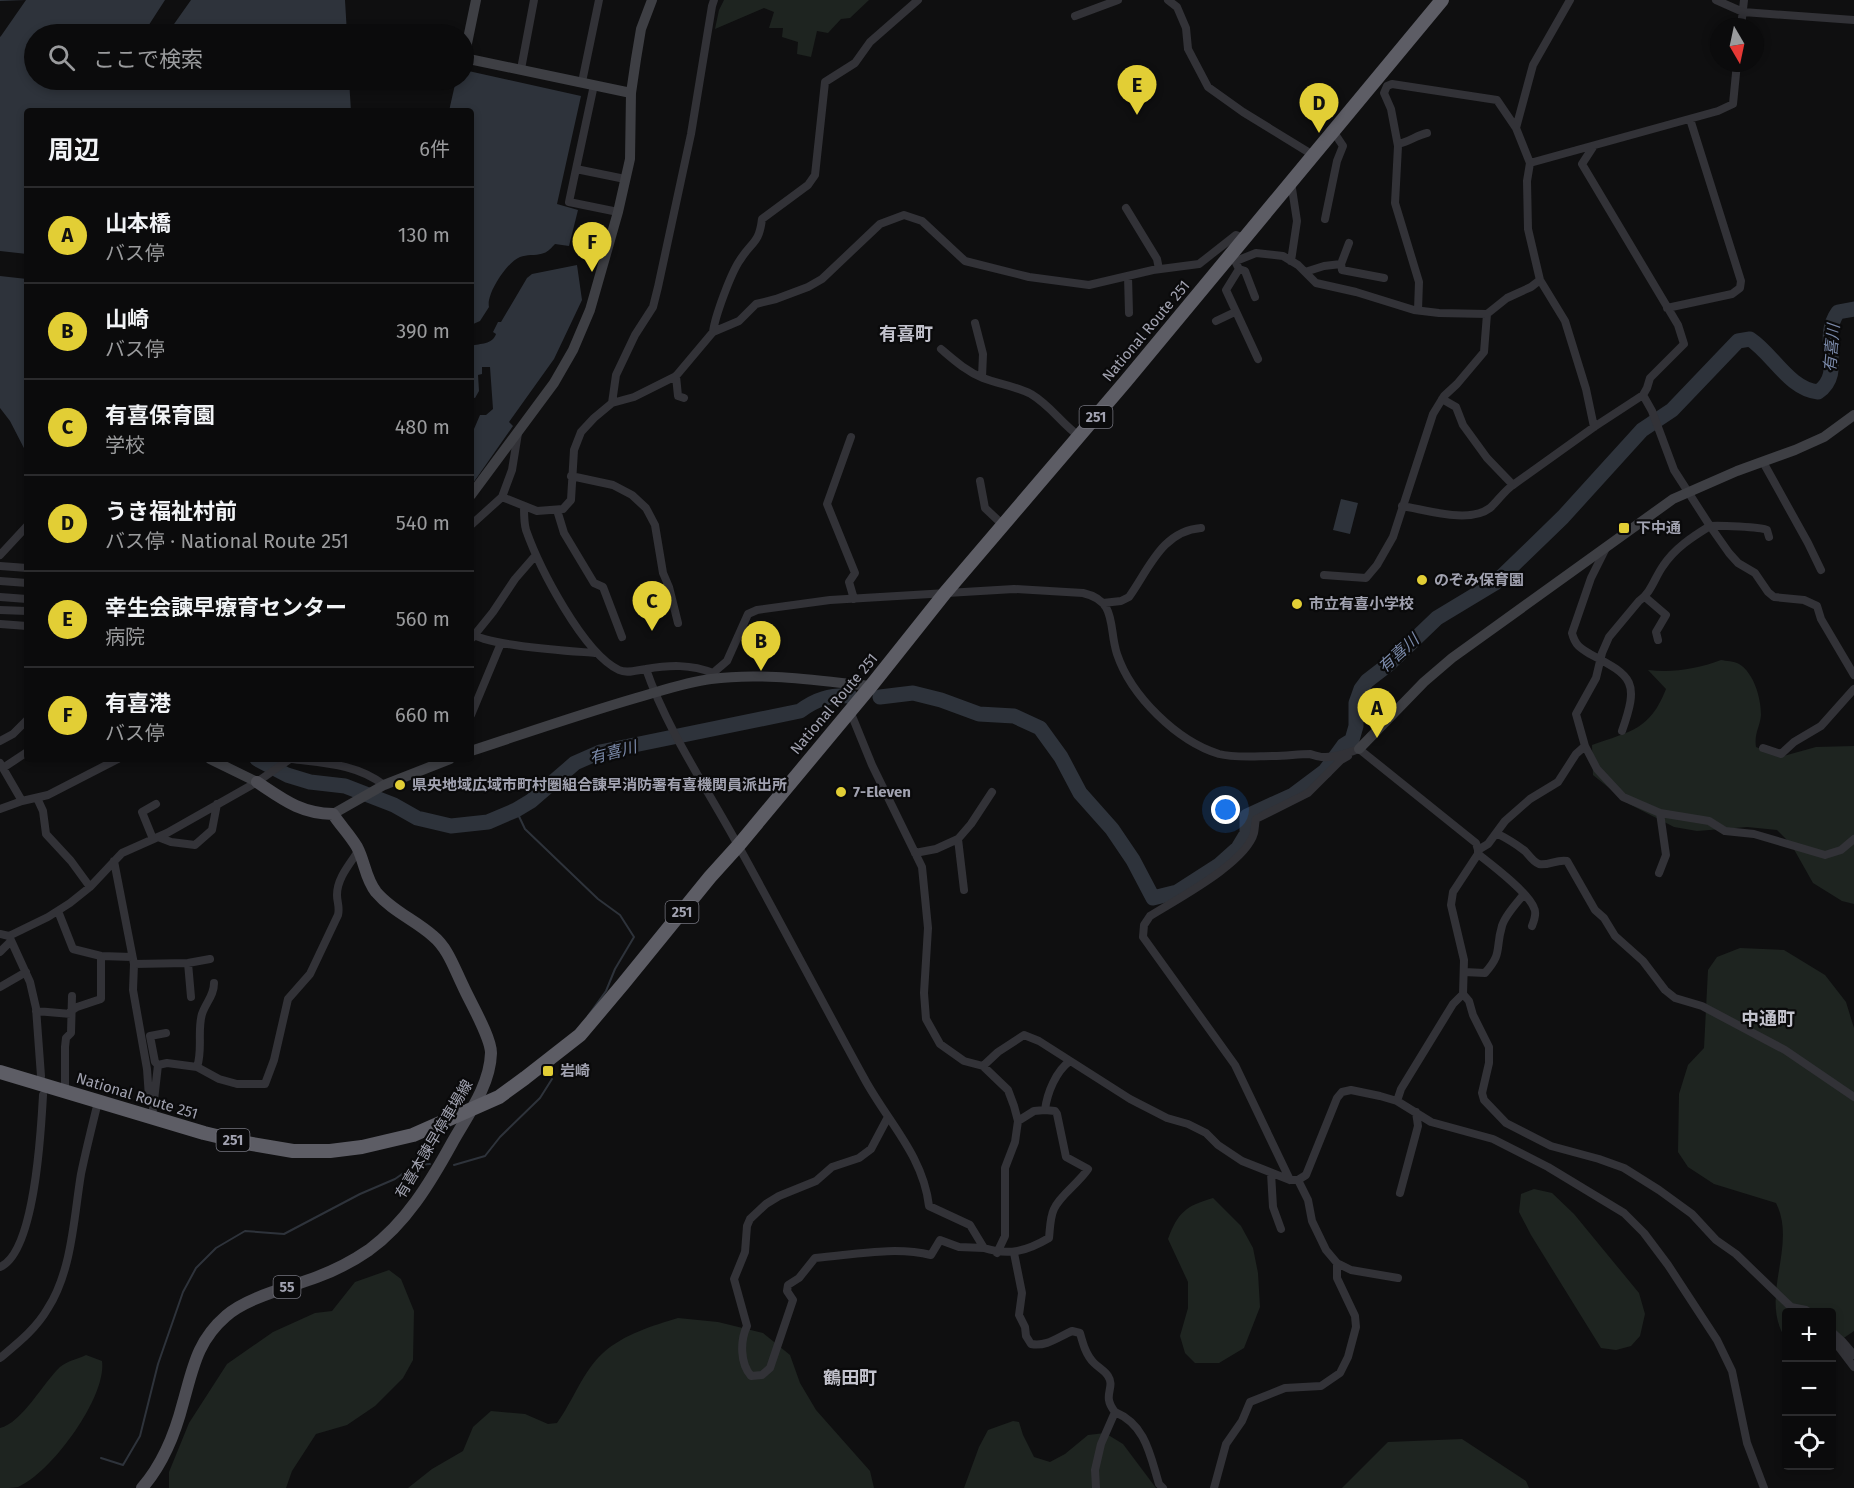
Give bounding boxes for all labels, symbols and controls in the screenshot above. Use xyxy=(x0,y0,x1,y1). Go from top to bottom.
north arrow xyxy=(1710,18,1764,72)
search box xyxy=(24,24,474,90)
icon: search xyxy=(45,41,78,74)
text: ここで検索 xyxy=(93,46,203,73)
pin: E xyxy=(1118,66,1156,115)
pin: D xyxy=(1300,84,1338,133)
text: 周辺 xyxy=(48,135,100,166)
text: 6件 xyxy=(419,137,450,161)
text: 山本橋 xyxy=(105,210,171,237)
pin: F xyxy=(572,222,612,272)
text: A xyxy=(62,223,73,247)
text: 130 m xyxy=(398,223,450,247)
text: バス停 xyxy=(105,241,165,265)
street label: National Route 251 xyxy=(1098,277,1194,385)
text: 山崎 xyxy=(105,306,149,333)
text: B xyxy=(61,319,74,343)
text: 390 m xyxy=(396,319,450,343)
water label: 有喜川 xyxy=(1820,321,1843,373)
district label: 有喜町 xyxy=(879,323,933,345)
text: バス停 xyxy=(105,337,165,361)
text: 有喜保育園 xyxy=(105,402,215,429)
road number: 251 xyxy=(1080,406,1112,428)
text: C xyxy=(62,415,73,439)
text: 480 m xyxy=(395,415,450,439)
text: 学校 xyxy=(105,433,145,457)
text: うき福祉村前 xyxy=(105,498,237,525)
text: D xyxy=(61,511,74,535)
text: 540 m xyxy=(396,511,450,535)
place label: 下中通 xyxy=(1636,519,1681,537)
marker: 下中通 xyxy=(1617,521,1631,535)
text: バス停 · National Route 251 xyxy=(105,529,349,553)
place label: のぞみ保育園 xyxy=(1434,571,1524,589)
marker: のぞみ保育園 xyxy=(1415,573,1429,587)
pin: C xyxy=(632,582,672,631)
text: 幸生会諫早療育センター xyxy=(105,594,347,621)
place label: 市立有喜小学校 xyxy=(1309,595,1414,613)
marker: 市立有喜小学校 xyxy=(1290,597,1304,611)
text: E xyxy=(62,607,73,631)
text: 560 m xyxy=(396,607,450,631)
pin: B xyxy=(742,622,780,671)
text: 病院 xyxy=(105,625,145,649)
water label: 有喜川 xyxy=(1374,629,1424,676)
street label: National Route 251 xyxy=(786,650,882,758)
pin: A xyxy=(1358,688,1396,738)
text: 有喜港 xyxy=(105,690,171,717)
text: F xyxy=(63,703,72,727)
text: 660 m xyxy=(395,703,450,727)
text: バス停 xyxy=(105,721,165,745)
water label: 有喜川 xyxy=(587,737,641,768)
place label: 県央地域広域市町村圏組合諌早消防署有喜機関員派出所 xyxy=(412,776,787,794)
marker: 県央地域広域市町村圏組合諌早消防署有喜機関員派出所 xyxy=(393,778,407,792)
place label: 7-Eleven xyxy=(853,783,911,801)
marker: 7-Eleven xyxy=(834,785,848,799)
your location xyxy=(1211,795,1240,824)
road number: 251 xyxy=(666,901,698,923)
district label: 中通町 xyxy=(1741,1008,1795,1030)
place label: 岩崎 xyxy=(560,1062,590,1080)
marker: 岩崎 xyxy=(541,1064,555,1078)
street label: National Route 251 xyxy=(74,1069,200,1123)
street label: 有喜本諫早停車場線 xyxy=(392,1076,476,1202)
road number: 251 xyxy=(216,1129,250,1151)
road number: 55 xyxy=(274,1276,300,1298)
map controls xyxy=(1782,1308,1836,1470)
button: + xyxy=(1782,1308,1836,1362)
button: − xyxy=(1782,1362,1836,1416)
district label: 鶴田町 xyxy=(823,1367,877,1389)
button: locate xyxy=(1782,1416,1836,1470)

